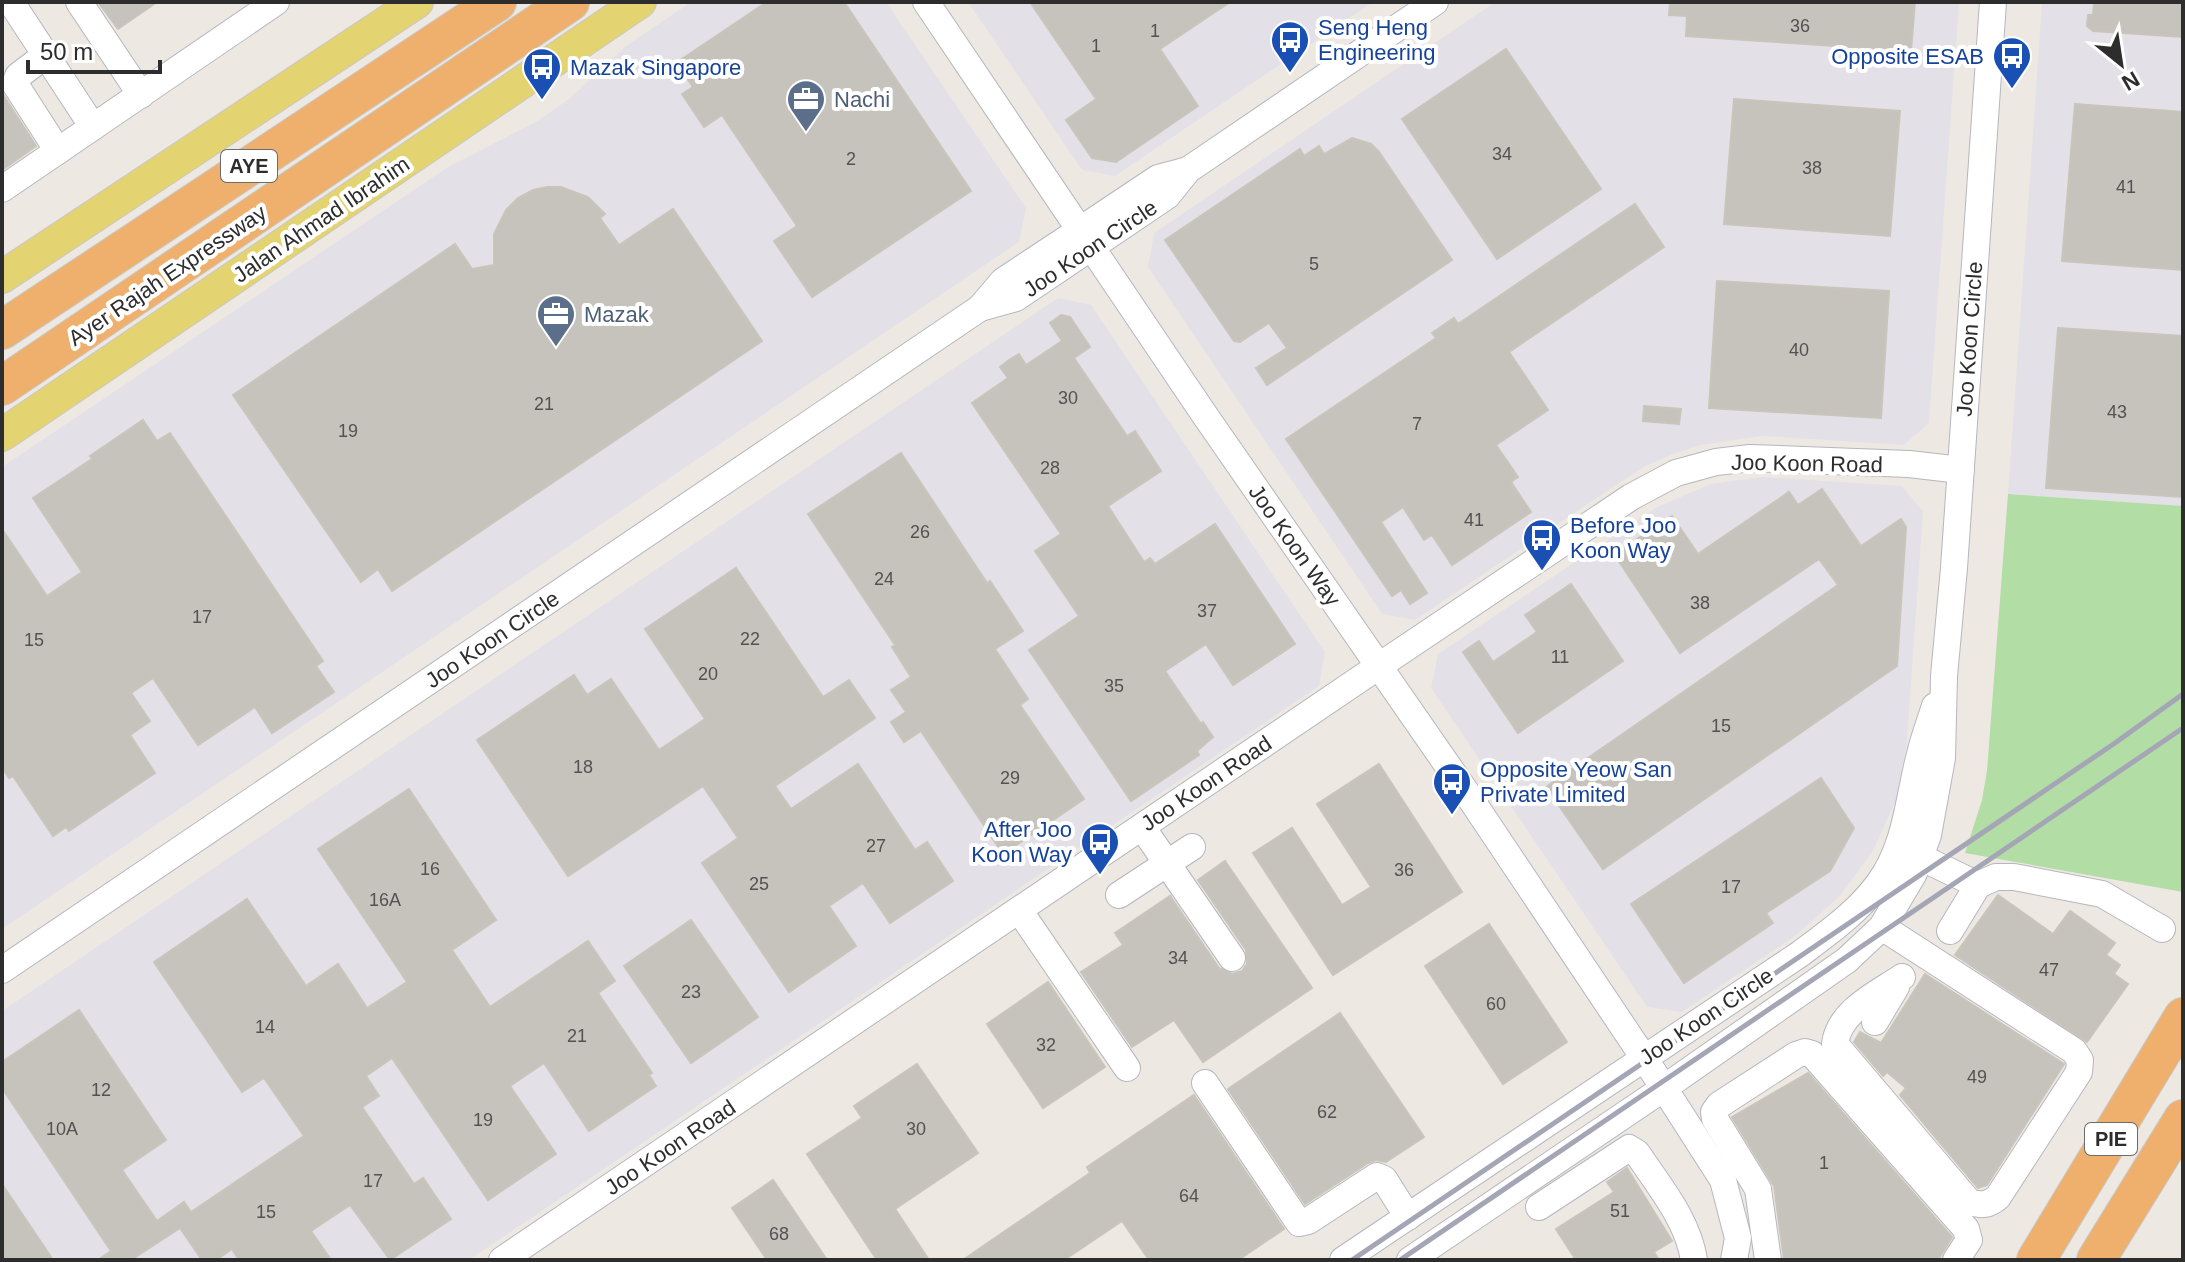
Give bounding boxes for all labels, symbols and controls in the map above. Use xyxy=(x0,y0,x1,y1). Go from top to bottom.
place label: Seng Heng Engineering xyxy=(1318,15,1435,65)
house number: 36 xyxy=(1790,16,1810,36)
bus stop icon: Seng Heng Engineering xyxy=(1269,19,1311,74)
house number: 1 xyxy=(1150,21,1160,41)
scale bar xyxy=(28,24,160,74)
north arrow xyxy=(2081,24,2161,104)
bus stop icon: Opposite ESAB xyxy=(1991,35,2033,90)
house number: 1 xyxy=(1091,36,1101,56)
text: 50 m xyxy=(40,38,93,65)
place label: Opposite ESAB xyxy=(1831,44,1984,69)
bus stop icon: Mazak Singapore xyxy=(521,46,563,101)
place label: Mazak Singapore xyxy=(570,55,741,80)
text: N xyxy=(2118,66,2144,96)
office icon: Nachi xyxy=(785,78,827,133)
place label: Nachi xyxy=(834,87,890,112)
house number: 34 xyxy=(1492,144,1512,164)
house number: 2 xyxy=(846,149,856,169)
road number: AYE xyxy=(221,150,277,182)
street label: Jalan Ahmad Ibrahim xyxy=(229,151,414,288)
house number: 38 xyxy=(1802,158,1822,178)
house number: 41 xyxy=(2116,177,2136,197)
street label: Joo Koon Circle xyxy=(1019,195,1162,302)
street label: Ayer Rajah Expressway xyxy=(64,200,271,351)
house number: 5 xyxy=(1309,254,1319,274)
street label: Joo Koon Circle xyxy=(1952,261,1987,417)
office icon: Mazak xyxy=(535,293,577,348)
place label: Mazak xyxy=(584,302,650,327)
house number: 40 xyxy=(1789,340,1809,360)
house number: 30 xyxy=(1058,388,1078,408)
house number: 21 xyxy=(534,394,554,414)
house number: 43 xyxy=(2107,402,2127,422)
house number: 7 xyxy=(1412,414,1422,434)
house number: 19 xyxy=(338,421,358,441)
street label: Joo Koon Road xyxy=(1731,450,1883,477)
house number: 28 xyxy=(1040,458,1060,478)
street label: Joo Koon Way xyxy=(1244,480,1346,611)
house number: 41 xyxy=(1464,510,1484,530)
place label: Before Joo Koon Way xyxy=(1570,513,1676,563)
bus stop icon: Before Joo Koon Way xyxy=(1521,517,1563,572)
house number: 26 xyxy=(910,522,930,542)
house number: 24 xyxy=(874,569,894,589)
street label: Joo Koon Circle xyxy=(421,586,564,693)
house number: 38 xyxy=(1690,593,1710,613)
house number: 37 xyxy=(1197,601,1217,621)
house number: 17 xyxy=(192,607,212,627)
house number: 22 xyxy=(740,629,760,649)
house number: 15 xyxy=(24,630,44,650)
house number: 11 xyxy=(1551,647,1569,667)
house number: 20 xyxy=(698,664,718,684)
house number: 35 xyxy=(1104,676,1124,696)
house number: 15 xyxy=(1711,716,1731,736)
street label: Joo Koon Road xyxy=(1136,731,1276,836)
house number: 18 xyxy=(573,757,593,777)
place label: Opposite Yeow San Private Limited xyxy=(1480,757,1672,807)
bus stop icon: Opposite Yeow San Private Limited xyxy=(1431,761,1473,816)
house number: 29 xyxy=(1000,768,1020,788)
place label: After Joo Koon Way xyxy=(971,817,1072,867)
bus stop icon: After Joo Koon Way xyxy=(1079,821,1121,876)
house number: 27 xyxy=(866,836,886,856)
house number: 16 xyxy=(420,859,440,879)
house number: 36 xyxy=(1394,860,1414,880)
house number: 25 xyxy=(749,874,769,894)
house number: 17 xyxy=(1721,877,1741,897)
house number: 16A xyxy=(369,890,401,910)
house number: 34 xyxy=(1168,948,1188,968)
house number: 47 xyxy=(2039,960,2059,980)
street label: Joo Koon Circle xyxy=(1635,963,1778,1070)
house number: 23 xyxy=(681,982,701,1002)
house number: 60 xyxy=(1486,994,1506,1014)
house number: 14 xyxy=(255,1017,275,1037)
house number: 21 xyxy=(567,1026,587,1046)
house number: 32 xyxy=(1036,1035,1056,1055)
house number: 49 xyxy=(1967,1067,1987,1087)
house number: 12 xyxy=(91,1080,111,1100)
street label: Joo Koon Road xyxy=(600,1095,740,1200)
house number: 62 xyxy=(1317,1102,1337,1122)
house number: 19 xyxy=(473,1110,493,1130)
house number: 10A xyxy=(46,1119,78,1139)
house number: 30 xyxy=(906,1119,926,1139)
road number: PIE xyxy=(2085,1123,2137,1155)
house number: 1 xyxy=(1819,1153,1829,1173)
house number: 17 xyxy=(363,1171,383,1191)
house number: 64 xyxy=(1179,1186,1199,1206)
house number: 51 xyxy=(1610,1201,1630,1221)
house number: 15 xyxy=(256,1202,276,1222)
house number: 68 xyxy=(769,1224,789,1244)

